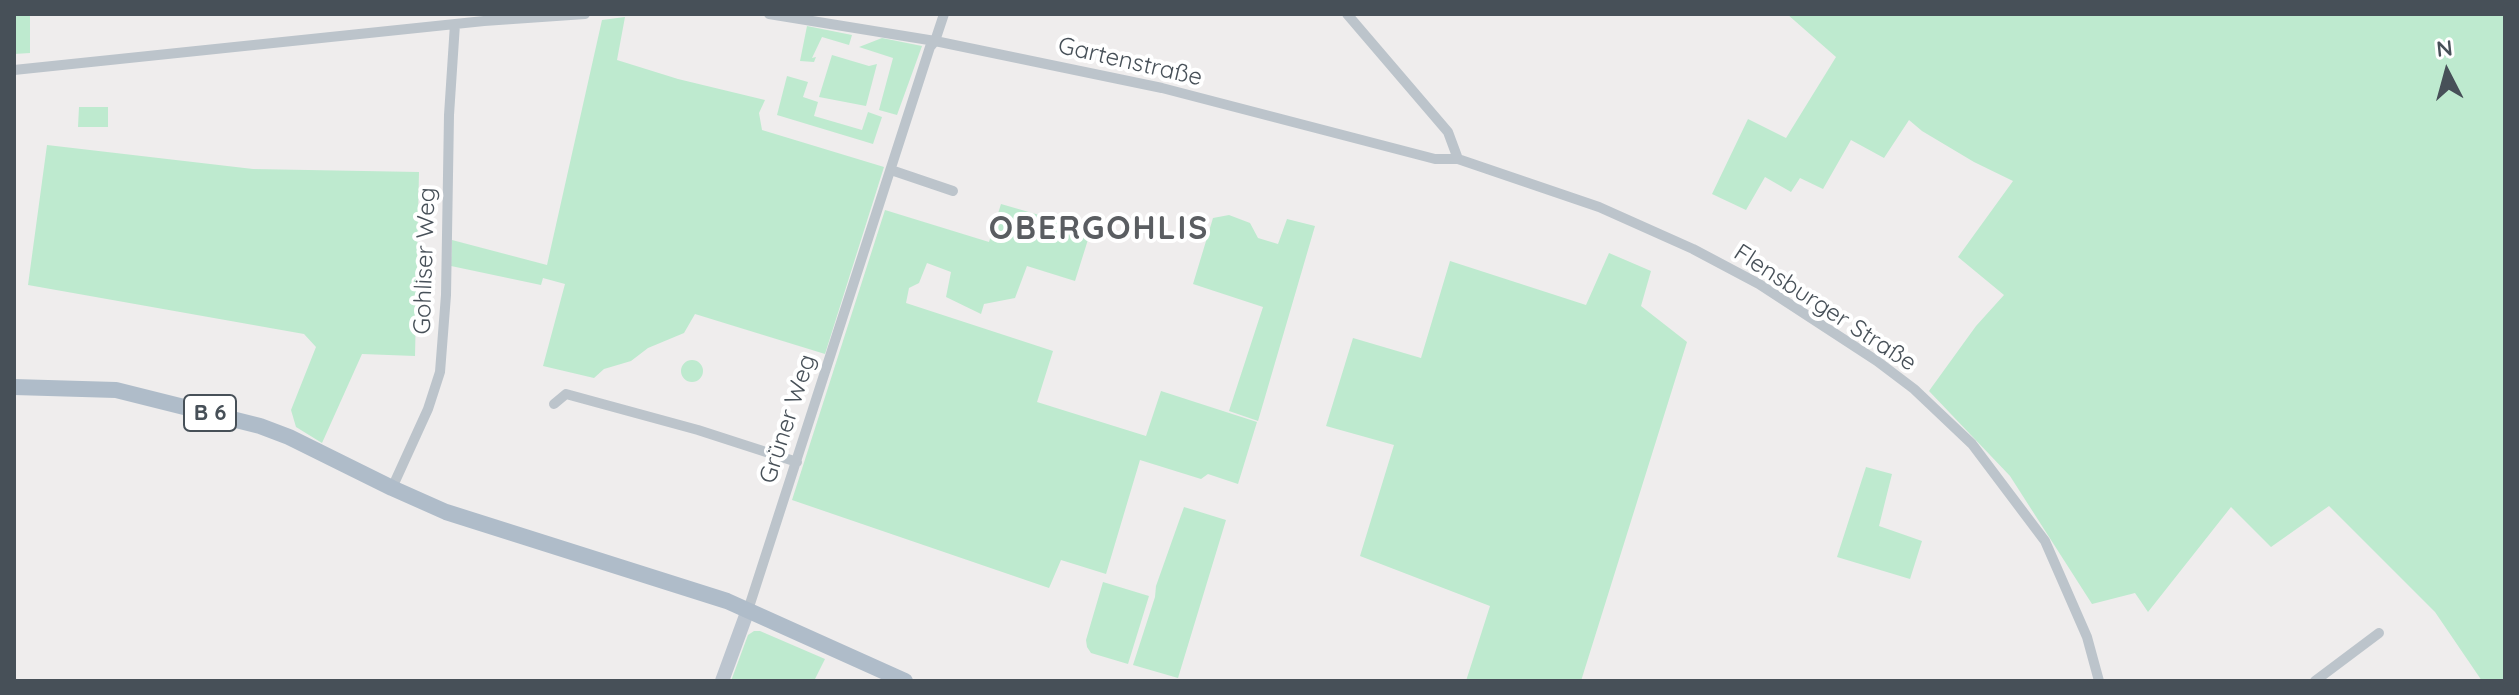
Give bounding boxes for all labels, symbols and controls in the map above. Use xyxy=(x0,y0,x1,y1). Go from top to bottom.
street label: Gartenstraße xyxy=(1055,31,1205,93)
north arrow xyxy=(2407,32,2487,112)
text: N xyxy=(2435,33,2454,63)
street label: Gohliser Weg xyxy=(408,187,442,335)
district label: OBERGOHLIS xyxy=(989,210,1209,248)
street label: Flensburger Straße xyxy=(1728,238,1922,378)
street label: Grüner Weg xyxy=(754,351,822,487)
road number: B 6 xyxy=(184,395,236,431)

